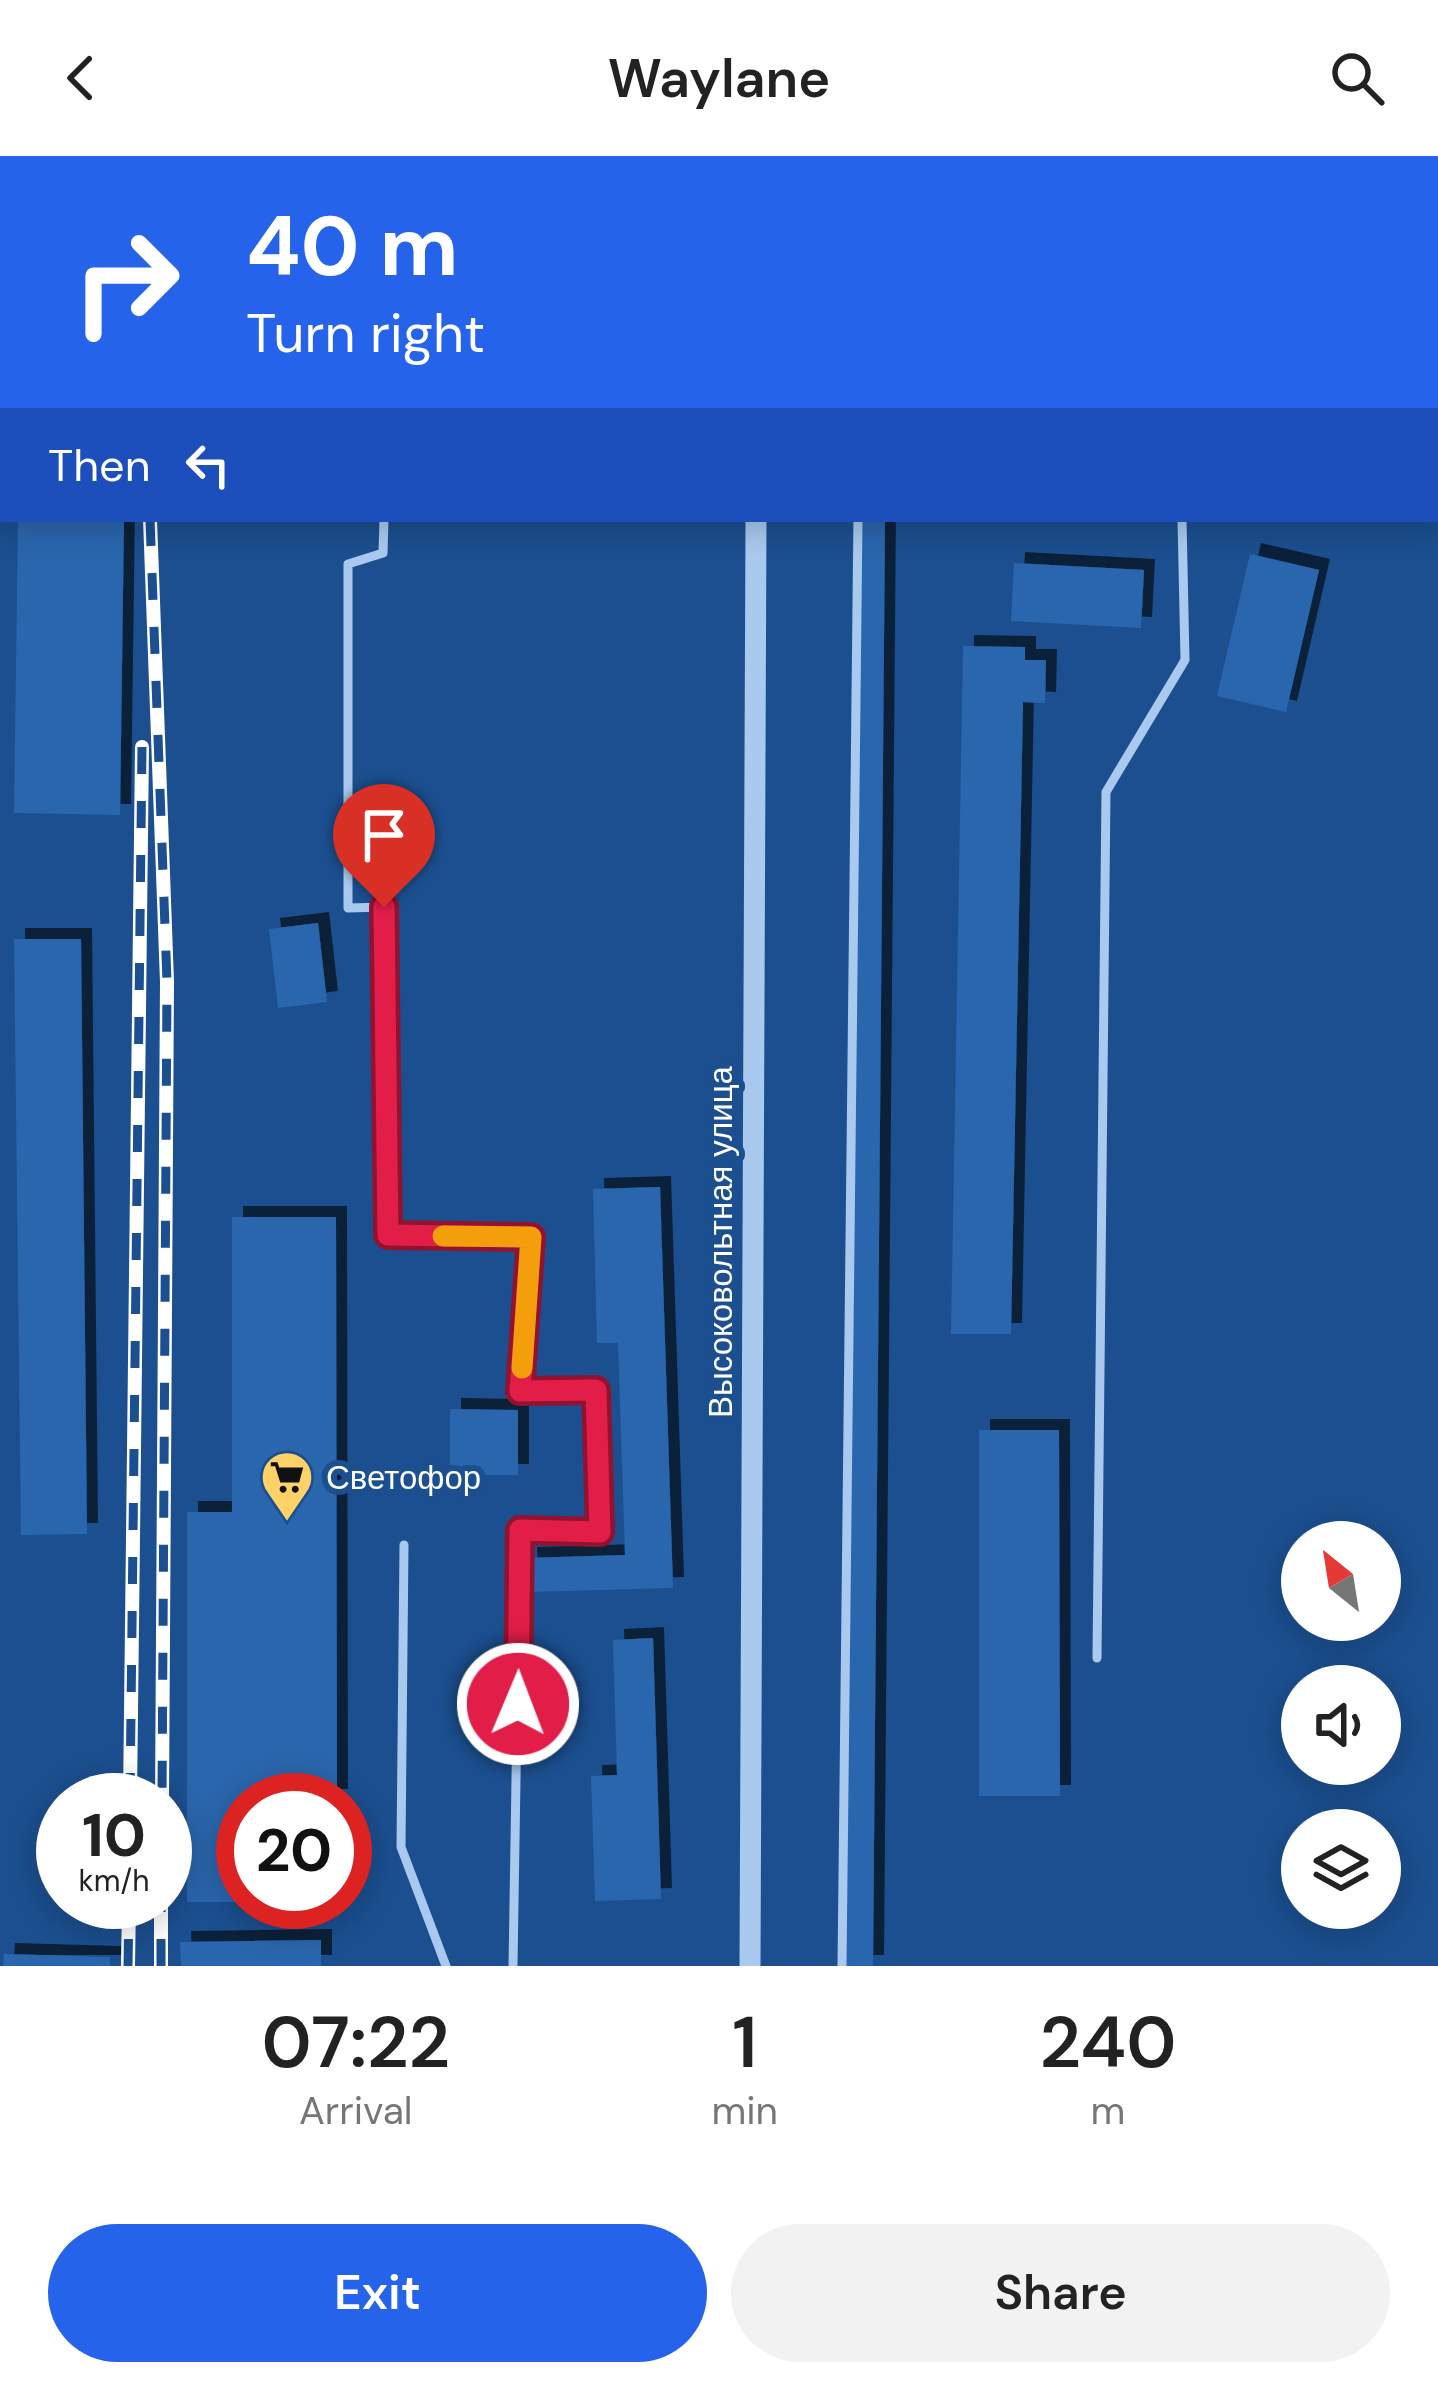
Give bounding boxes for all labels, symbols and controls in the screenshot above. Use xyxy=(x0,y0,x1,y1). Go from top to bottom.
text: Waylane xyxy=(608,43,830,114)
icon: back xyxy=(48,45,114,111)
icon: search xyxy=(1324,45,1390,111)
text: 40 m xyxy=(246,192,459,301)
icon: right xyxy=(48,204,204,360)
text: Turn right xyxy=(246,298,485,369)
icon: left xyxy=(175,432,241,498)
text: Then xyxy=(48,436,151,495)
pin xyxy=(333,784,435,907)
icon: arrive xyxy=(351,802,417,868)
street label: Высоковольтная улица xyxy=(699,1065,742,1418)
supermarket icon: Светофор xyxy=(259,1449,315,1523)
place label: Светофор xyxy=(326,1456,481,1499)
north arrow xyxy=(1281,1521,1401,1641)
map controls xyxy=(1281,1521,1401,1929)
position arrow xyxy=(455,1641,581,1767)
button: sound xyxy=(1281,1665,1401,1785)
speed limit sign: 20 xyxy=(216,1773,372,1929)
text: 10 xyxy=(82,1796,146,1875)
button: layers xyxy=(1281,1809,1401,1929)
text: km/h xyxy=(79,1861,149,1900)
text: 07:22 xyxy=(261,1996,450,2089)
text: 1 xyxy=(732,1996,757,2089)
text: 240 xyxy=(1039,1996,1177,2089)
text: Arrival xyxy=(299,2085,413,2136)
text: min xyxy=(712,2085,778,2136)
text: m xyxy=(1091,2085,1125,2136)
button: Exit xyxy=(48,2224,707,2362)
button: Share xyxy=(731,2224,1390,2362)

